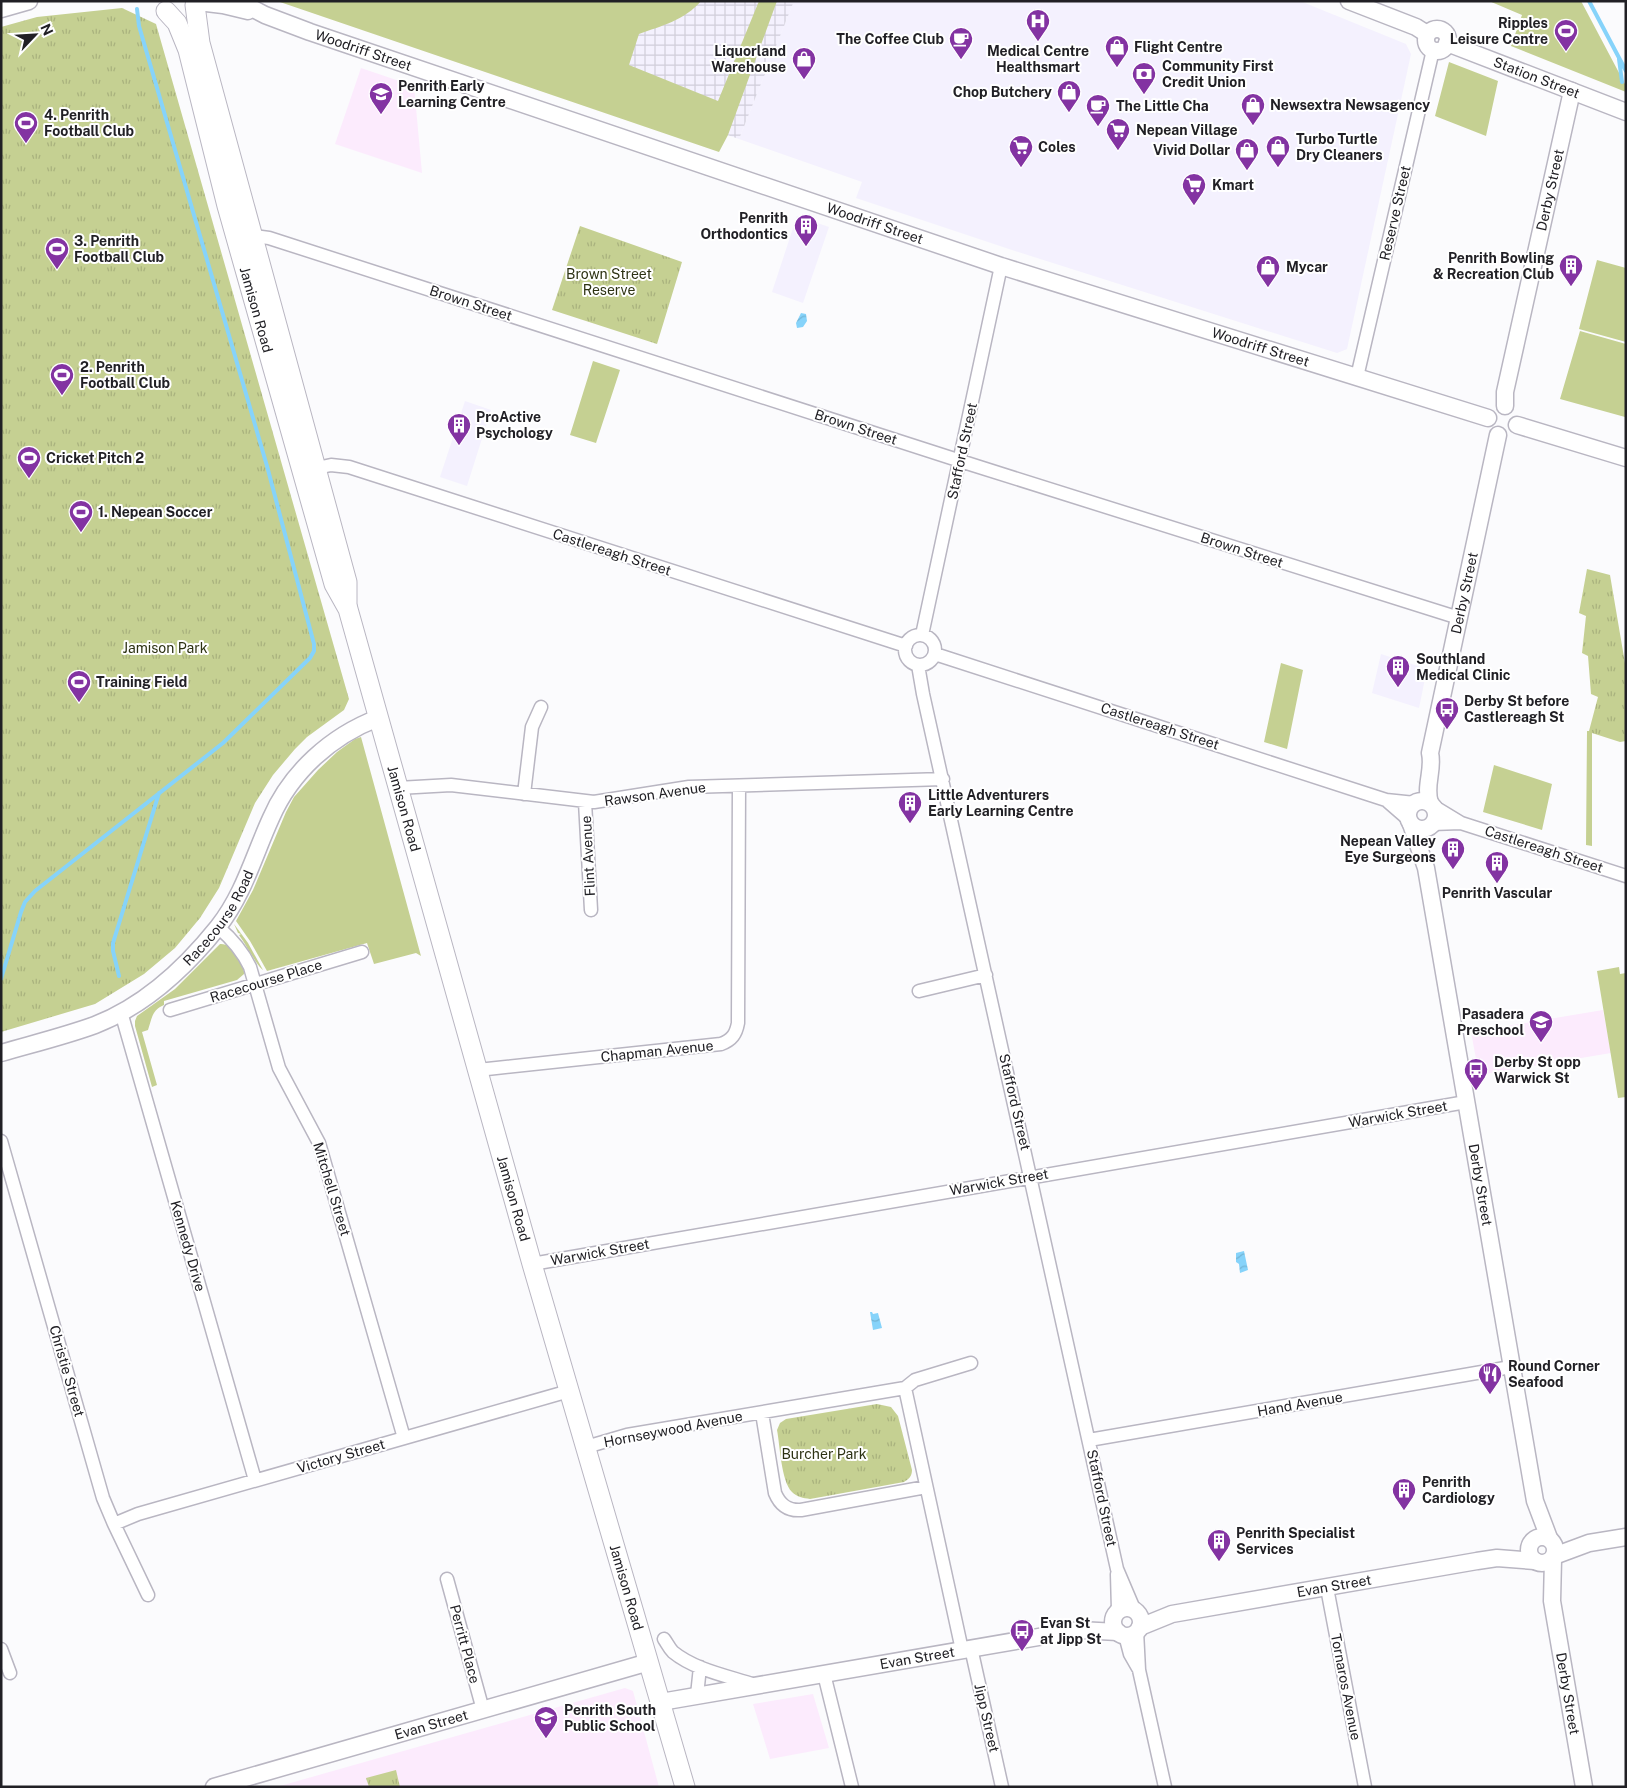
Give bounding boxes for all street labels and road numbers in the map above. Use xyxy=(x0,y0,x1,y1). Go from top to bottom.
street label: Woodriff Street xyxy=(313,26,414,74)
street label: Station Street xyxy=(1491,54,1582,101)
street label: Derby Street xyxy=(1533,148,1567,232)
street label: Reserve Street xyxy=(1376,164,1414,262)
street label: Woodriff Street xyxy=(825,200,925,247)
street label: Jamison Road xyxy=(237,265,276,354)
street label: Brown Street xyxy=(428,282,514,324)
street label: Woodriff Street xyxy=(1210,324,1311,370)
street label: Stafford Street xyxy=(944,401,980,501)
street label: Brown Street xyxy=(813,406,899,448)
street label: Castlereagh Street xyxy=(551,525,673,579)
street label: Brown Street xyxy=(1199,529,1285,571)
street label: Derby Street xyxy=(1448,551,1481,635)
street label: Castlereagh Street xyxy=(1099,699,1221,753)
street label: Jamison Road xyxy=(384,764,424,853)
street label: Rawson Avenue xyxy=(603,779,707,809)
street label: Flint Avenue xyxy=(578,815,598,897)
street label: Castlereagh Street xyxy=(1483,822,1605,876)
street label: Racecourse Road xyxy=(180,868,257,969)
street label: Racecourse Place xyxy=(208,956,324,1006)
street label: Chapman Avenue xyxy=(600,1037,714,1065)
street label: Stafford Street xyxy=(996,1052,1034,1152)
street label: Warwick Street xyxy=(1347,1097,1449,1131)
street label: Mitchell Street xyxy=(310,1140,354,1238)
street label: Derby Street xyxy=(1466,1142,1496,1227)
street label: Jamison Road xyxy=(494,1154,533,1243)
street label: Warwick Street xyxy=(948,1165,1050,1199)
street label: Kennedy Drive xyxy=(167,1199,209,1293)
street label: Warwick Street xyxy=(549,1235,651,1269)
street label: Christie Street xyxy=(46,1323,88,1419)
street label: Hand Avenue xyxy=(1256,1389,1344,1419)
street label: Hornseywood Avenue xyxy=(602,1408,744,1450)
street label: Victory Street xyxy=(295,1436,387,1476)
street label: Stafford Street xyxy=(1084,1448,1120,1548)
street label: Jamison Road xyxy=(606,1543,647,1632)
street label: Evan Street xyxy=(1295,1571,1373,1600)
street label: Perritt Place xyxy=(447,1603,483,1685)
street label: Tornaros Avenue xyxy=(1328,1632,1364,1742)
street label: Evan Street xyxy=(879,1644,956,1672)
street label: Derby Street xyxy=(1553,1651,1583,1736)
street label: Jipp Street xyxy=(971,1682,1003,1754)
street label: Evan Street xyxy=(393,1706,470,1743)

